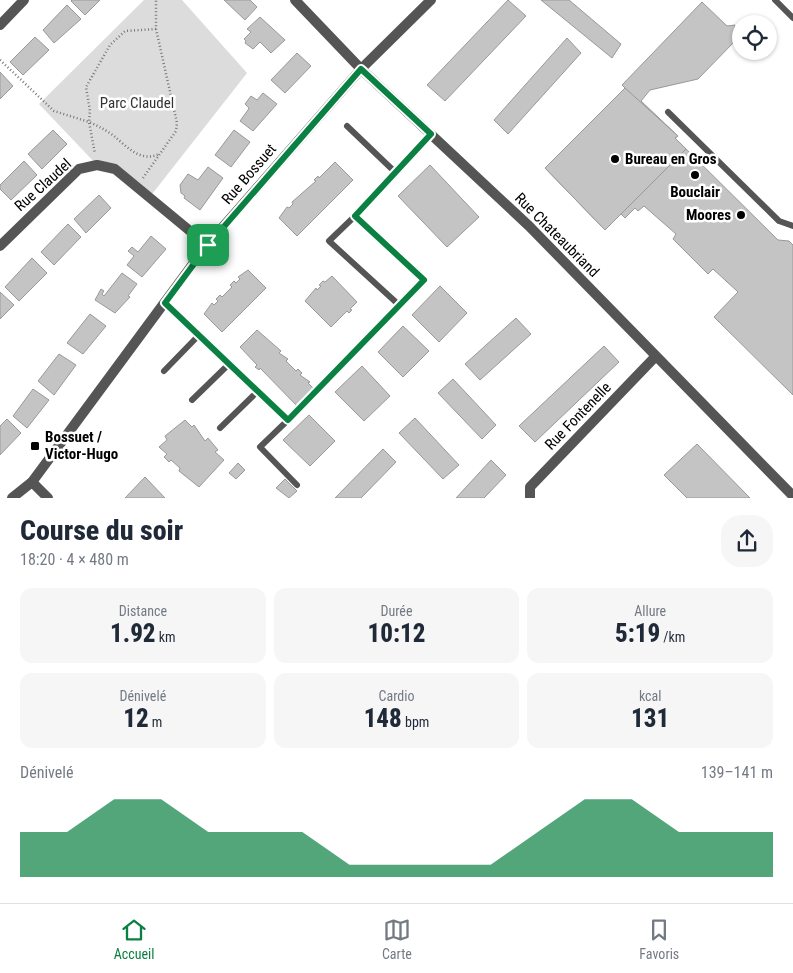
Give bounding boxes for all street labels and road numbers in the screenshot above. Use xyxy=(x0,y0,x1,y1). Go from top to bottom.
street label: Rue Bossuet xyxy=(218,140,280,208)
street label: Rue Claudel xyxy=(11,155,75,215)
street label: Rue Chateaubriand xyxy=(511,189,603,281)
street label: Rue Fontenelle xyxy=(541,378,615,454)

